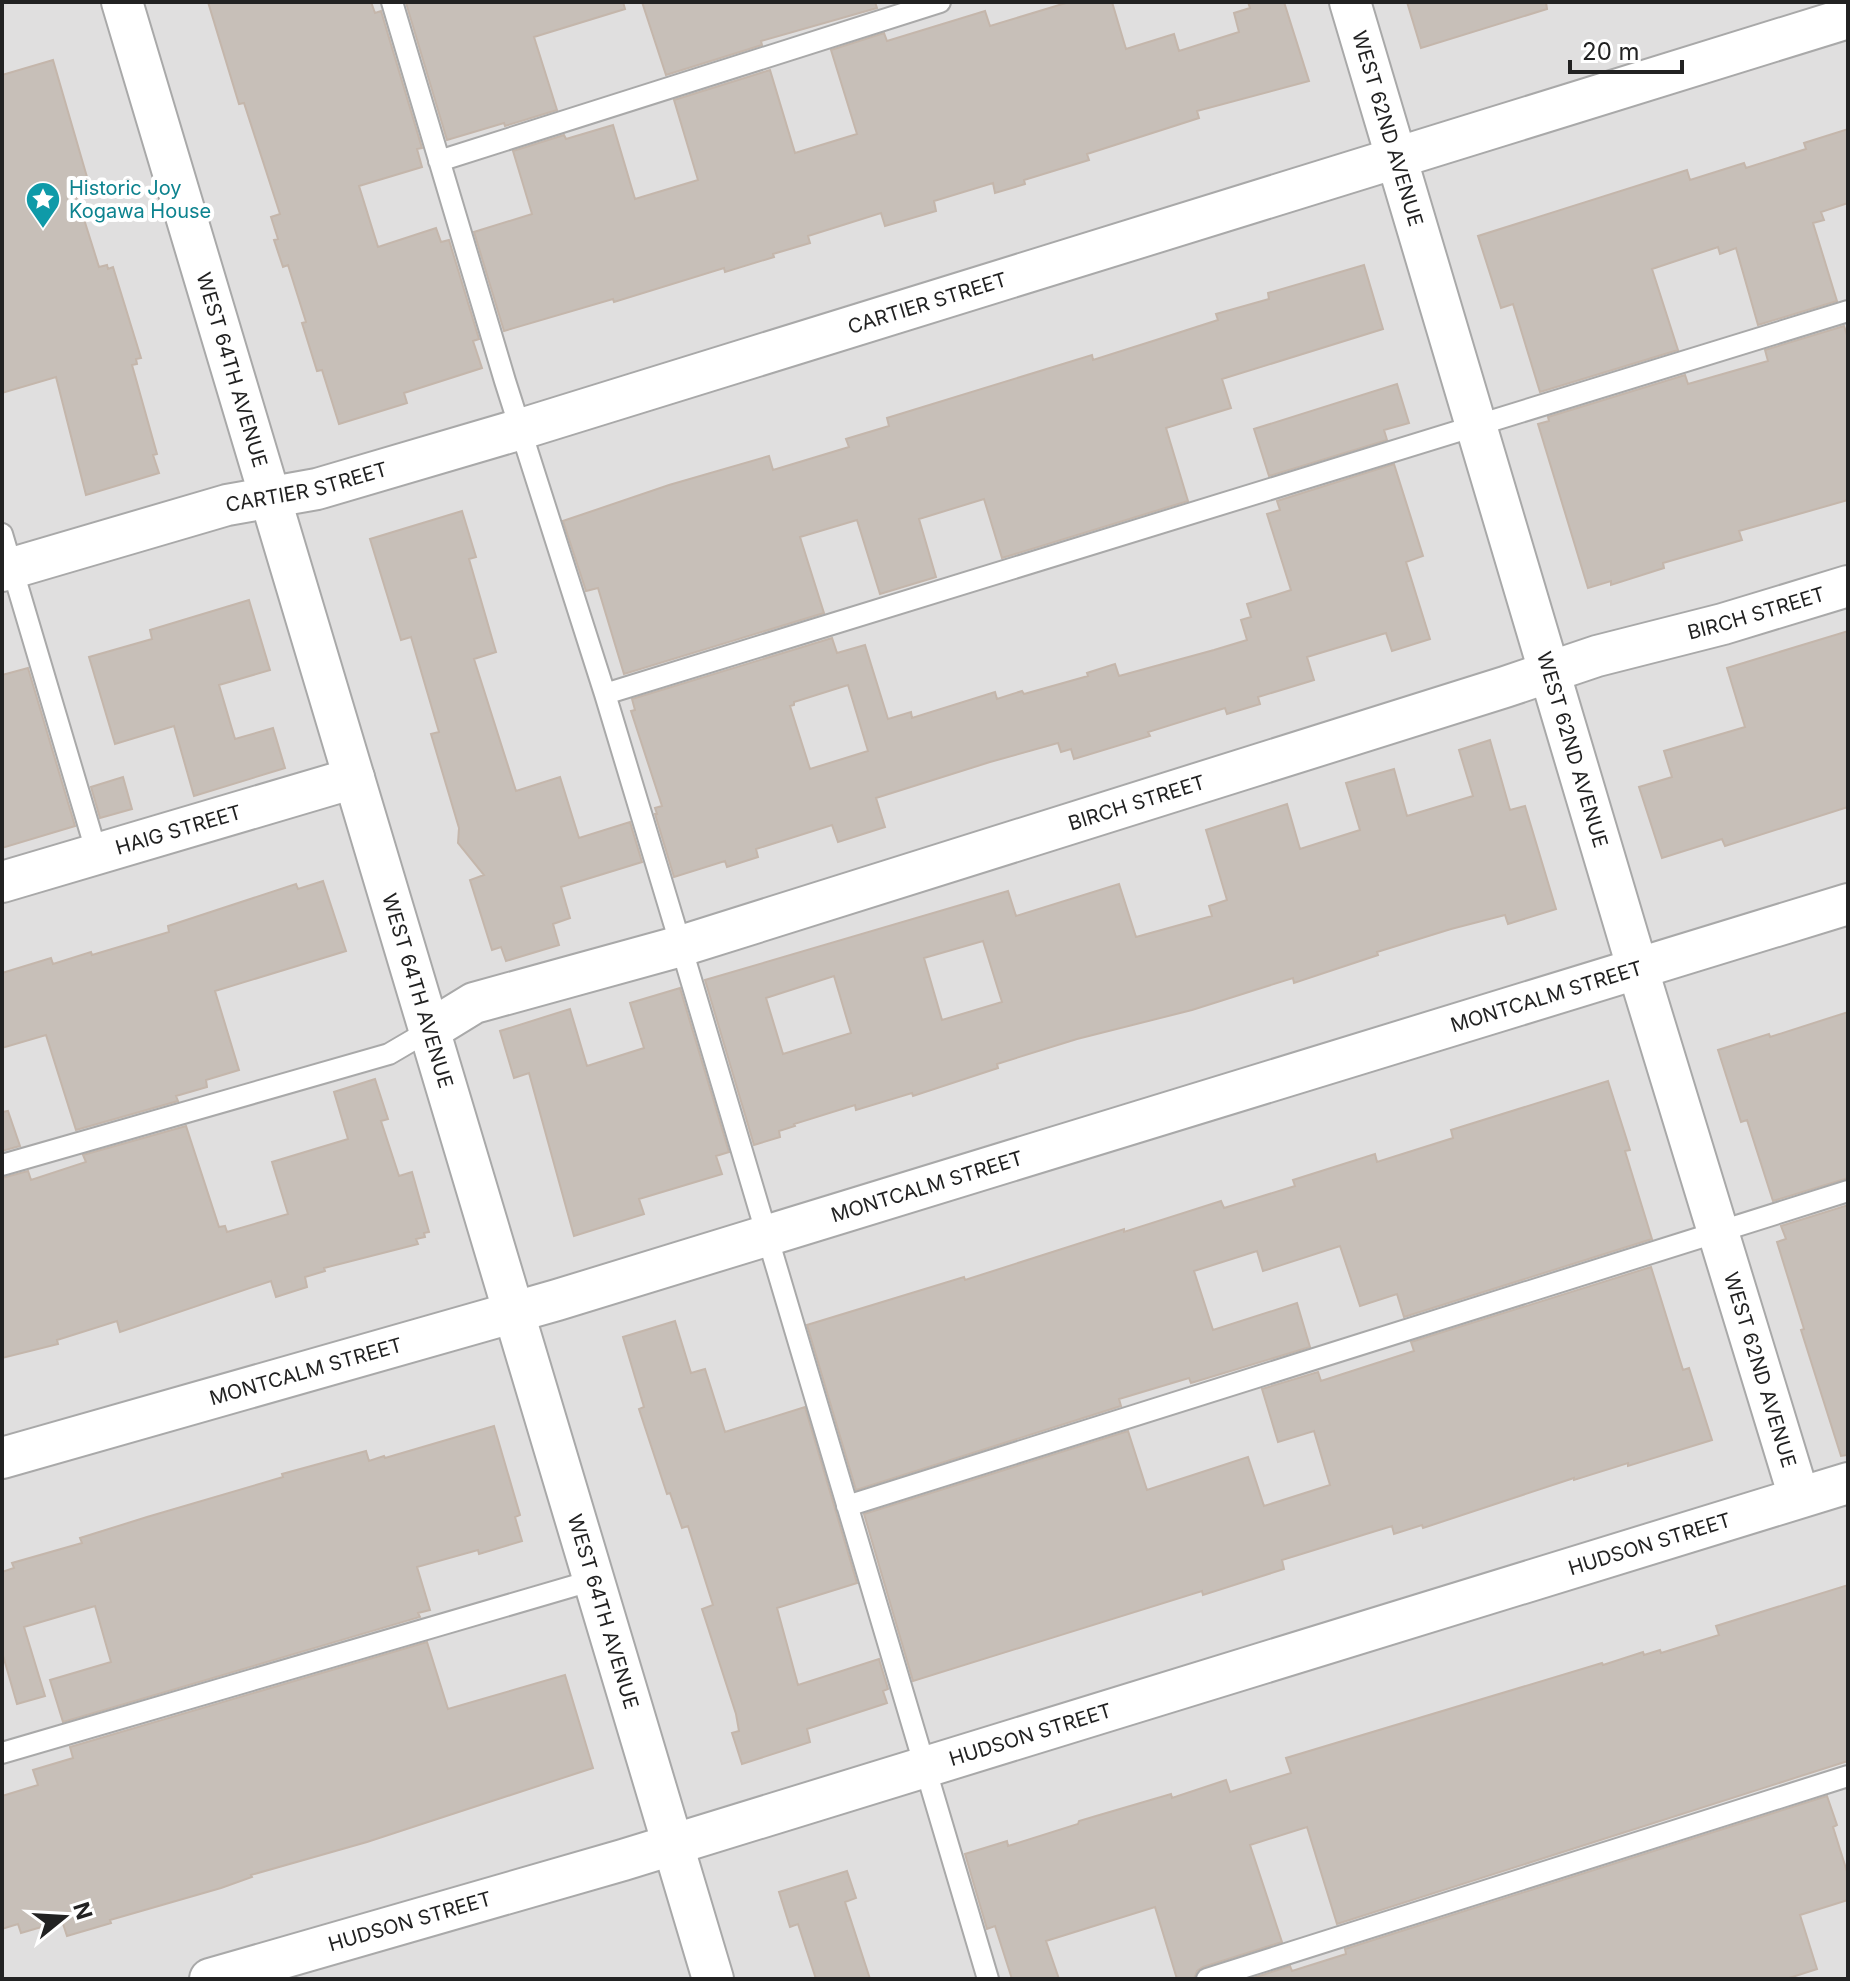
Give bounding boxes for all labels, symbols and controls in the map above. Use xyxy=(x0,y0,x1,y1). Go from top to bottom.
scale bar xyxy=(1570,24,1682,74)
street label: WEST 62ND AVENUE xyxy=(1347,28,1428,229)
text: 20 m xyxy=(1582,37,1640,66)
place label: Historic Joy Kogawa House xyxy=(69,176,211,223)
place icon: Historic Joy Kogawa House xyxy=(24,180,62,230)
street label: CARTIER STREET xyxy=(845,267,1010,339)
street label: WEST 64TH AVENUE xyxy=(192,270,272,470)
street label: CARTIER STREET xyxy=(224,457,390,517)
street label: BIRCH STREET xyxy=(1685,582,1828,645)
street label: WEST 62ND AVENUE xyxy=(1532,649,1613,850)
street label: BIRCH STREET xyxy=(1065,770,1208,836)
street label: HAIG STREET xyxy=(113,800,244,860)
street label: WEST 64TH AVENUE xyxy=(377,890,458,1091)
street label: MONTCALM STREET xyxy=(1448,956,1645,1037)
street label: MONTCALM STREET xyxy=(828,1146,1026,1227)
street label: WEST 62ND AVENUE xyxy=(1719,1269,1801,1470)
street label: MONTCALM STREET xyxy=(207,1333,405,1410)
street label: HUDSON STREET xyxy=(1566,1508,1734,1580)
street label: WEST 64TH AVENUE xyxy=(563,1511,644,1712)
street label: HUDSON STREET xyxy=(946,1698,1114,1771)
north arrow xyxy=(24,1877,104,1957)
street label: HUDSON STREET xyxy=(326,1887,494,1956)
text: N xyxy=(68,1899,98,1923)

